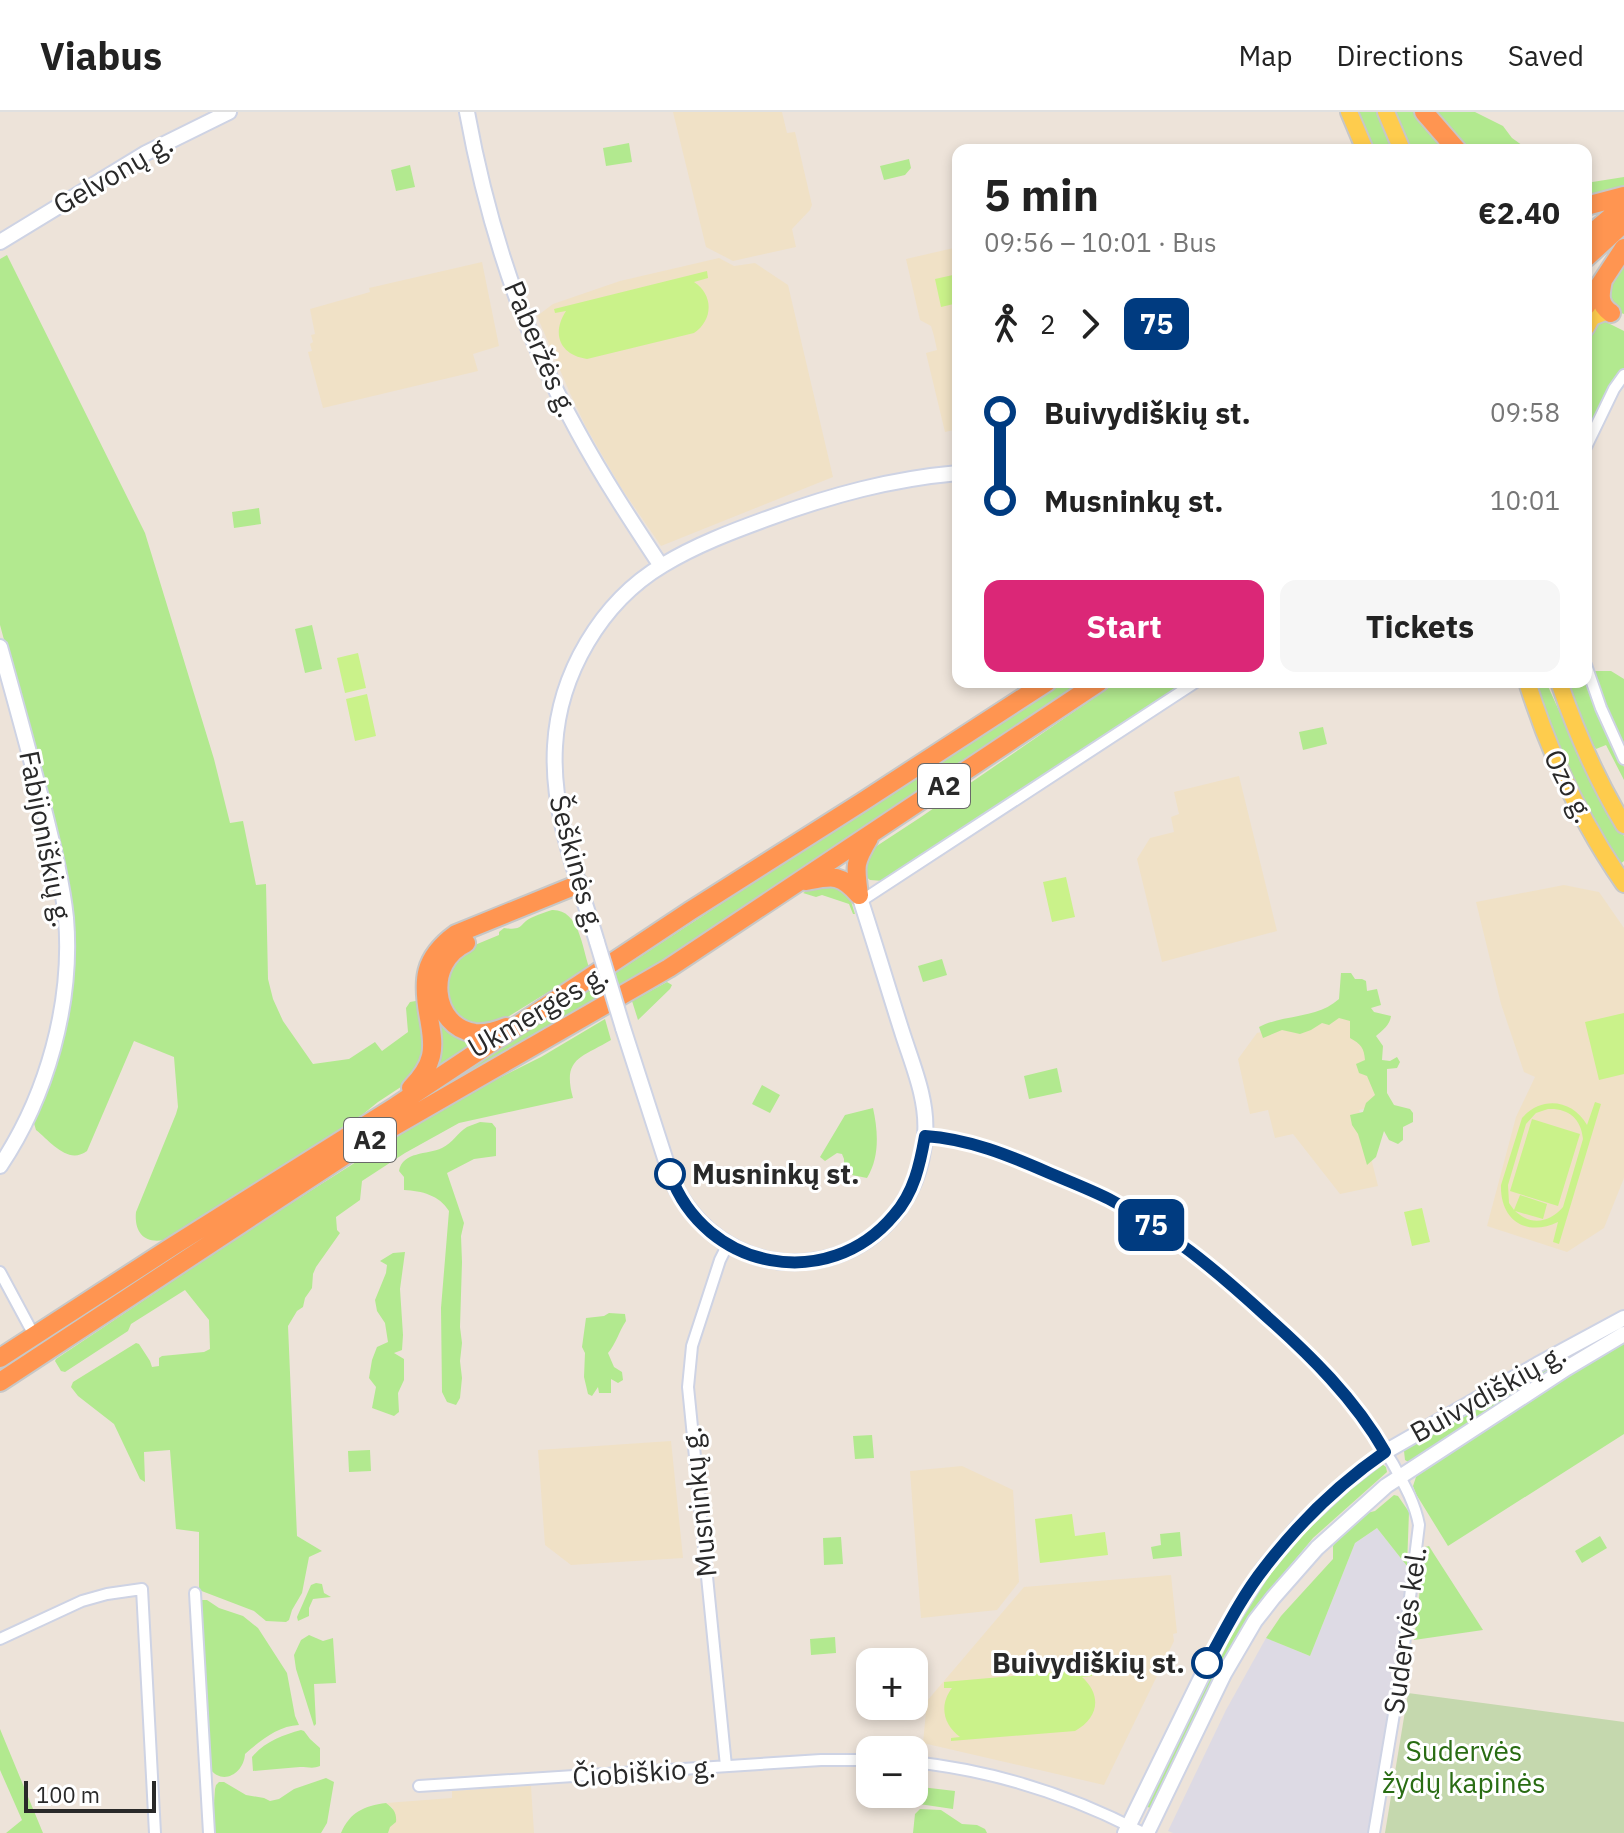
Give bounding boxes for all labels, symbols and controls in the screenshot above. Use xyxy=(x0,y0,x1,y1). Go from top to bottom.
text: Viabus xyxy=(40,31,162,80)
text: Map xyxy=(1238,37,1292,74)
text: Directions xyxy=(1336,37,1464,74)
text: Saved xyxy=(1508,37,1584,74)
street label: Gelvonų g. xyxy=(46,124,179,223)
text: 5 min xyxy=(984,166,1099,223)
text: €2.40 xyxy=(1478,193,1560,232)
text: 09:56 – 10:01 · Bus xyxy=(984,225,1217,259)
street label: Paberžės g. xyxy=(496,275,587,423)
icon: walk xyxy=(984,302,1028,346)
icon: forward xyxy=(1068,302,1112,346)
text: 75 xyxy=(1140,305,1173,342)
text: 2 xyxy=(1040,307,1056,341)
text: Buivydiškių st. xyxy=(1044,393,1251,432)
text: 09:58 xyxy=(1490,395,1560,429)
text: Musninkų st. xyxy=(1044,481,1224,520)
text: 10:01 xyxy=(1490,483,1560,517)
button: Start xyxy=(984,580,1264,672)
button: Tickets xyxy=(1280,580,1560,672)
street label: Ozo g. xyxy=(1536,743,1603,829)
street label: Fabijoniškių g. xyxy=(11,748,82,930)
road number: A2 xyxy=(918,764,970,808)
street label: Šeškinės g. xyxy=(541,791,614,937)
street label: Ukmergės g. xyxy=(461,955,615,1066)
road number: A2 xyxy=(344,1118,396,1162)
place label: Musninkų st. xyxy=(692,1155,860,1192)
marker: Musninkų st. xyxy=(655,1159,685,1189)
line badge: 75 xyxy=(1115,1199,1187,1251)
text: 75 xyxy=(1134,1206,1168,1243)
street label: Buivydiškių g. xyxy=(1403,1335,1572,1451)
street label: Musninkų g. xyxy=(672,1425,725,1579)
street label: Sudervės kel. xyxy=(1374,1544,1435,1716)
place label: Buivydiškių st. xyxy=(992,1644,1185,1681)
map controls xyxy=(856,1648,928,1808)
button: + xyxy=(856,1648,928,1720)
marker: Buivydiškių st. xyxy=(1192,1648,1222,1678)
park label: Sudervės žydų kapinės xyxy=(1382,1732,1546,1801)
button: − xyxy=(856,1736,928,1808)
street label: Čiobiškio g. xyxy=(571,1748,717,1795)
scale bar xyxy=(24,1777,156,1813)
text: 100 m xyxy=(36,1780,100,1809)

